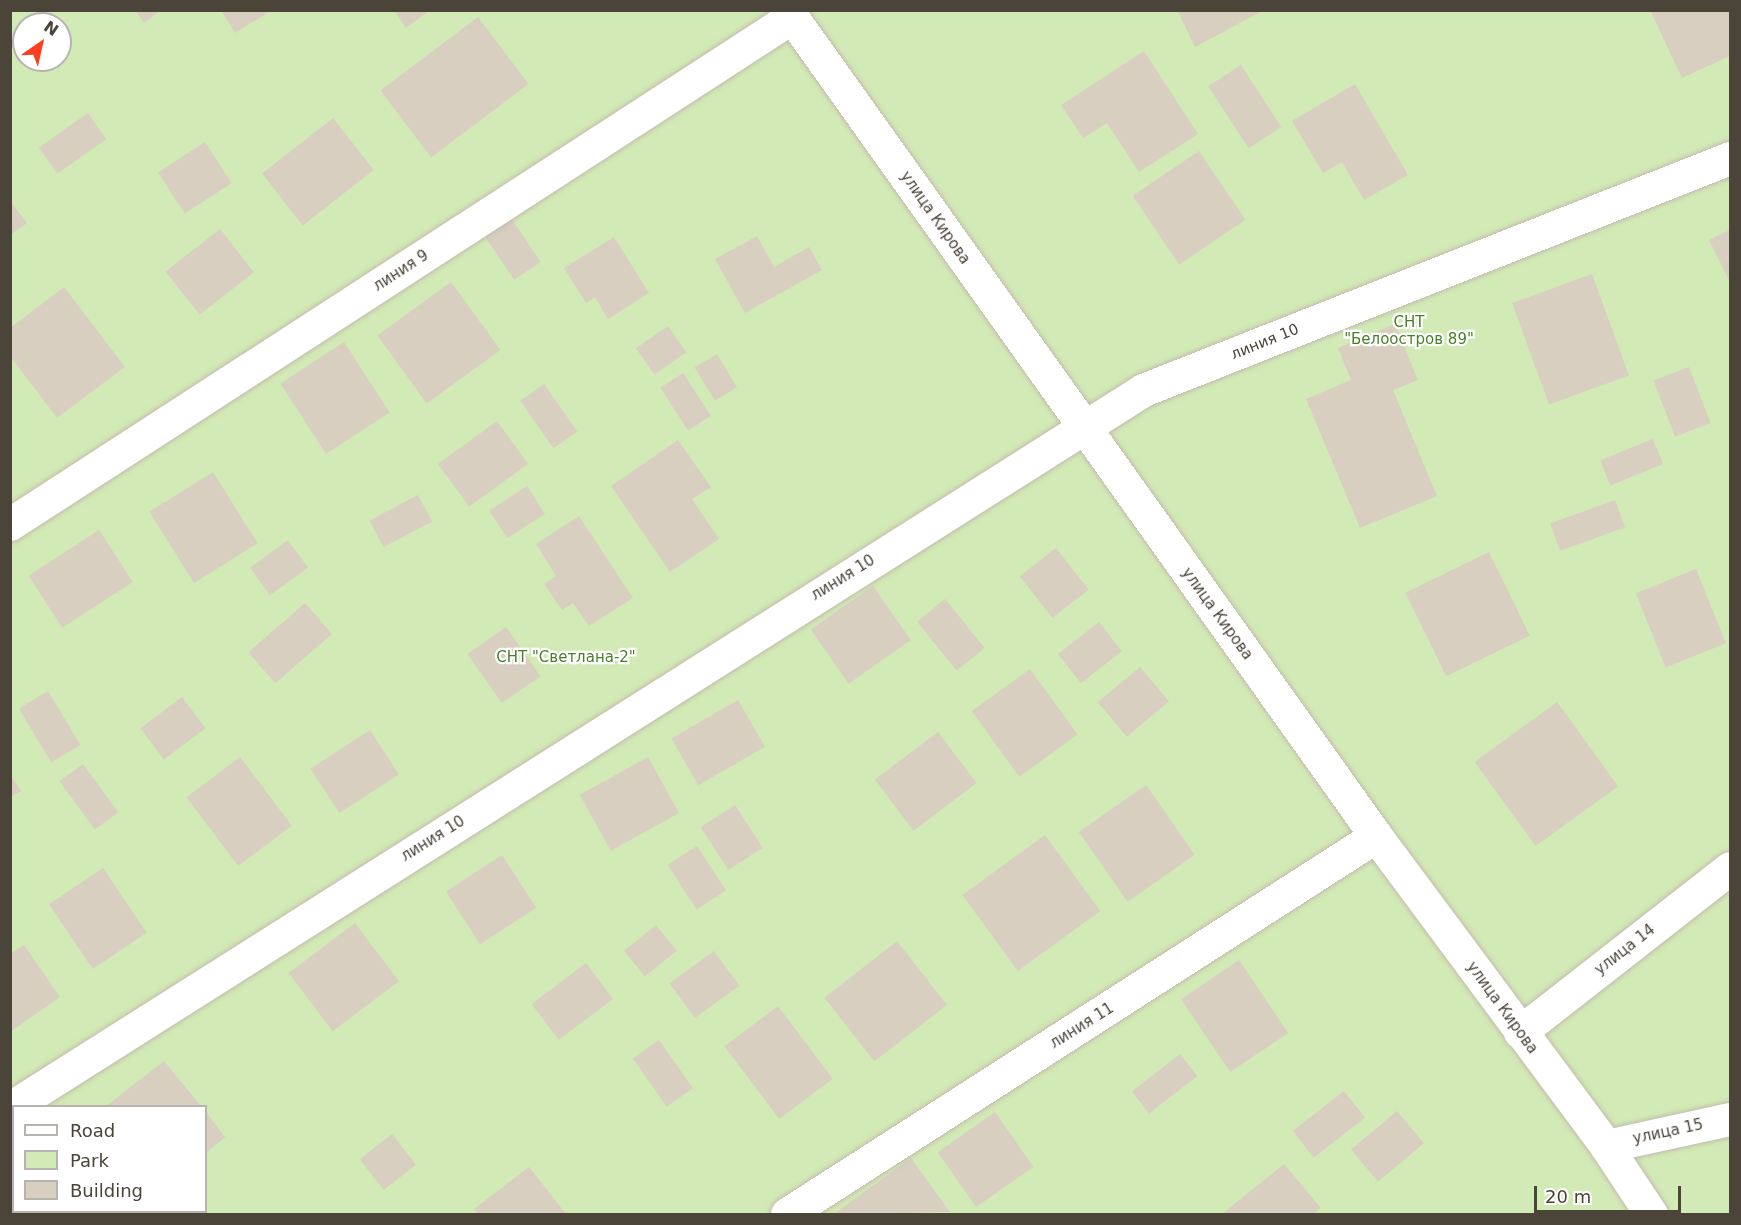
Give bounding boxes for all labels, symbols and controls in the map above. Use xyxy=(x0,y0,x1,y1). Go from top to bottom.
north arrow xyxy=(12,12,72,72)
text: N xyxy=(40,17,62,40)
street label: улица Кирова xyxy=(896,168,974,268)
street label: линия 9 xyxy=(370,247,432,295)
park label: СНТ "Белоостров 89" xyxy=(1344,313,1474,348)
street label: линия 10 xyxy=(1228,320,1302,364)
street label: линия 10 xyxy=(808,551,878,605)
street label: улица Кирова xyxy=(1178,564,1256,664)
park label: СНТ "Светлана-2" xyxy=(496,649,636,667)
street label: линия 10 xyxy=(398,812,468,866)
street label: улица 14 xyxy=(1591,921,1659,979)
street label: улица Кирова xyxy=(1463,958,1541,1058)
street label: линия 11 xyxy=(1047,999,1117,1053)
legend xyxy=(12,1105,207,1213)
street label: улица 15 xyxy=(1631,1116,1705,1148)
text: Road xyxy=(70,1120,115,1141)
text: Park xyxy=(70,1150,109,1171)
scale bar xyxy=(1537,1174,1684,1212)
text: Building xyxy=(70,1180,143,1201)
text: 20 m xyxy=(1545,1186,1591,1207)

